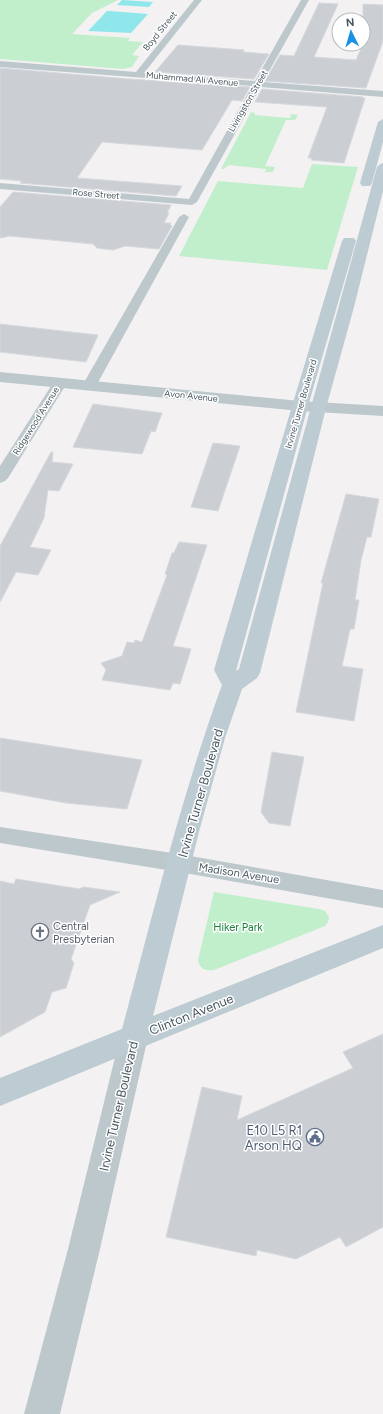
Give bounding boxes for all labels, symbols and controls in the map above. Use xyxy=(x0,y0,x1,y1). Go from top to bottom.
street label: Boyd Street xyxy=(140,8,179,53)
north arrow xyxy=(331,12,371,52)
text: N xyxy=(345,16,355,29)
street label: Livingston Street xyxy=(226,68,270,133)
street label: Muhammad Ali Avenue xyxy=(145,69,239,88)
street label: Rose Street xyxy=(72,186,121,201)
street label: Irvine Turner Boulevard xyxy=(283,358,319,450)
street label: Ridgewood Avenue xyxy=(10,385,61,457)
street label: Avon Avenue xyxy=(164,387,218,404)
street label: Irvine Turner Boulevard xyxy=(175,727,226,859)
street label: Madison Avenue xyxy=(198,861,280,886)
place label: Central Presbyterian xyxy=(53,920,114,946)
park label: Hiker Park xyxy=(213,921,263,934)
church icon: Central Presbyterian xyxy=(30,922,50,942)
street label: Clinton Avenue xyxy=(147,991,235,1038)
street label: Irvine Turner Boulevard xyxy=(96,1040,141,1173)
place label: E10 L5 R1 Arson HQ xyxy=(245,1123,302,1153)
public building icon: E10 L5 R1 Arson HQ xyxy=(305,1127,325,1147)

